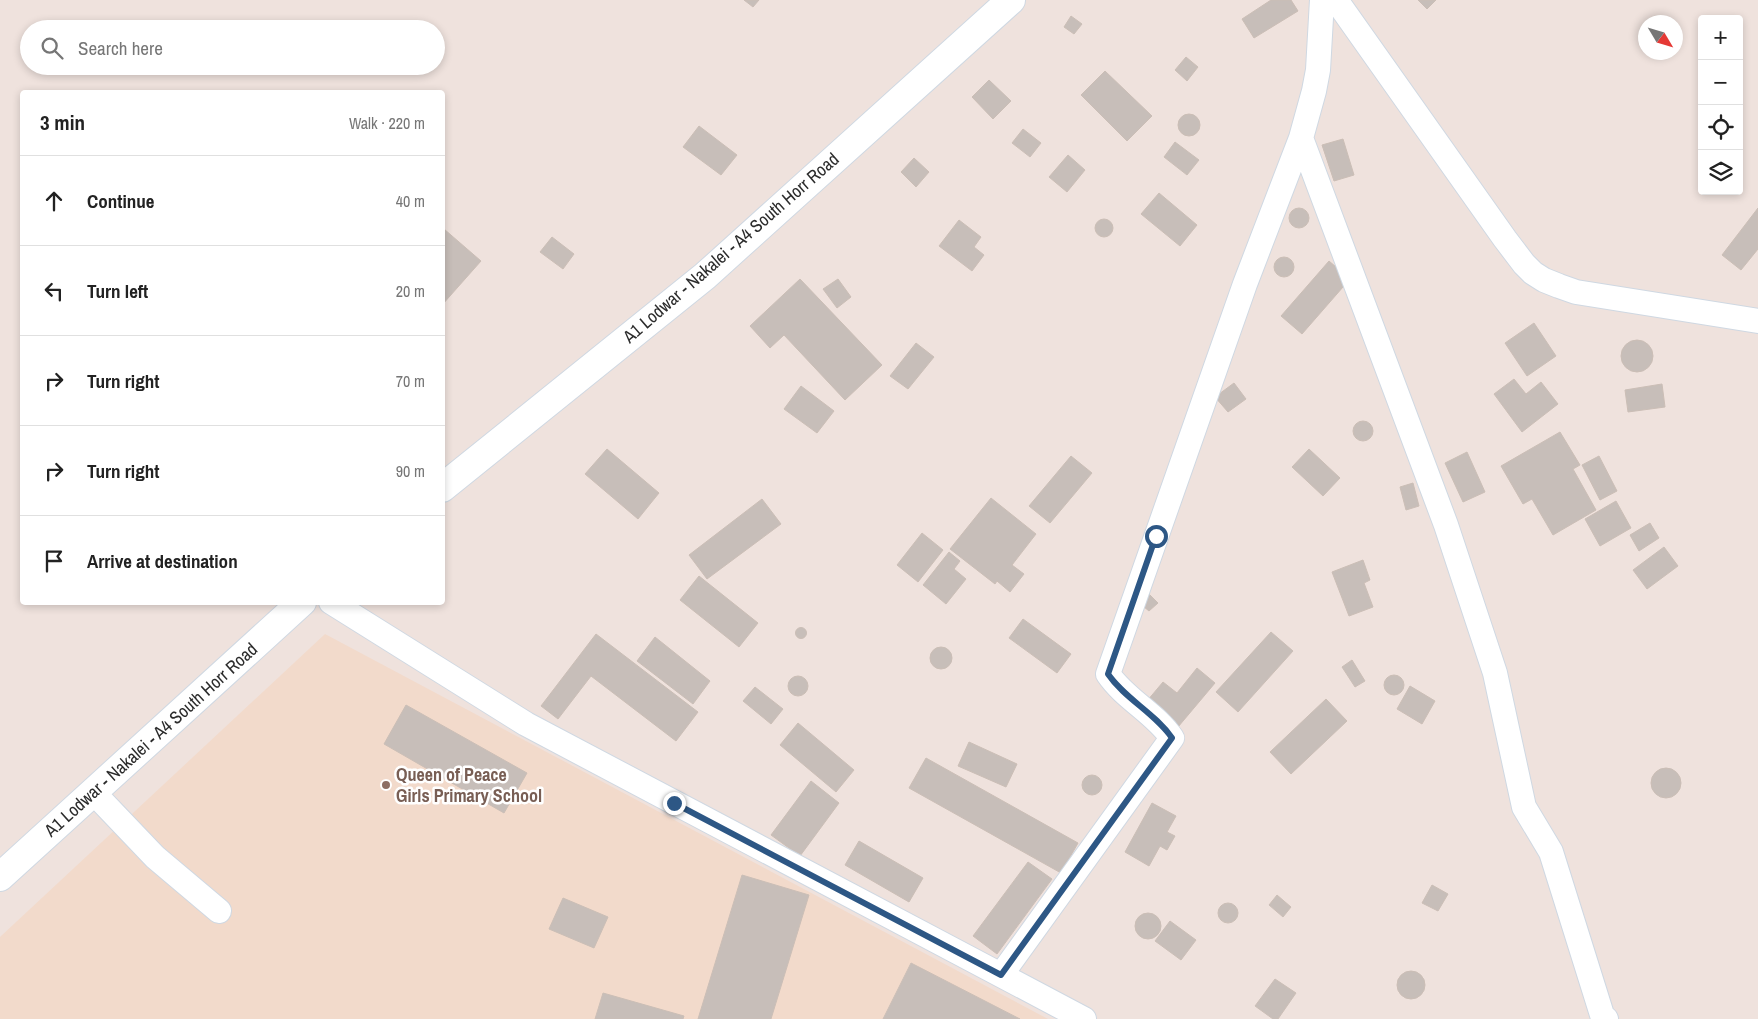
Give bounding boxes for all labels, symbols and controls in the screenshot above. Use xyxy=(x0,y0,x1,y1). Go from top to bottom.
north arrow xyxy=(1638,15,1683,60)
map controls xyxy=(1698,15,1743,195)
button: + xyxy=(1698,15,1743,60)
search box xyxy=(20,20,445,75)
icon: search xyxy=(38,34,66,62)
text: Search here xyxy=(78,35,163,61)
button: − xyxy=(1698,60,1743,105)
button: locate xyxy=(1698,105,1743,150)
text: 3 min xyxy=(40,108,85,137)
text: Walk · 220 m xyxy=(349,112,425,134)
street label: A1 Lodwar - Nakalei - A4 South Horr Road xyxy=(616,147,844,349)
button: layers xyxy=(1698,150,1743,195)
icon: ahead xyxy=(40,187,68,215)
text: Continue xyxy=(87,188,155,214)
text: 40 m xyxy=(396,190,425,212)
icon: left xyxy=(40,277,68,305)
text: Turn left xyxy=(87,278,148,304)
text: 20 m xyxy=(396,280,425,302)
icon: right xyxy=(40,367,68,395)
text: Turn right xyxy=(87,368,159,394)
text: 70 m xyxy=(396,370,425,392)
icon: right xyxy=(40,457,68,485)
text: Turn right xyxy=(87,458,159,484)
text: 90 m xyxy=(396,460,425,482)
route start xyxy=(1145,525,1168,548)
icon: arrive xyxy=(40,547,68,575)
text: Arrive at destination xyxy=(87,548,238,574)
street label: A1 Lodwar - Nakalei - A4 South Horr Road xyxy=(38,637,263,843)
place label: Queen of Peace Girls Primary School xyxy=(396,762,542,808)
marker: Queen of Peace Girls Primary School xyxy=(380,779,392,791)
route end xyxy=(663,792,686,815)

